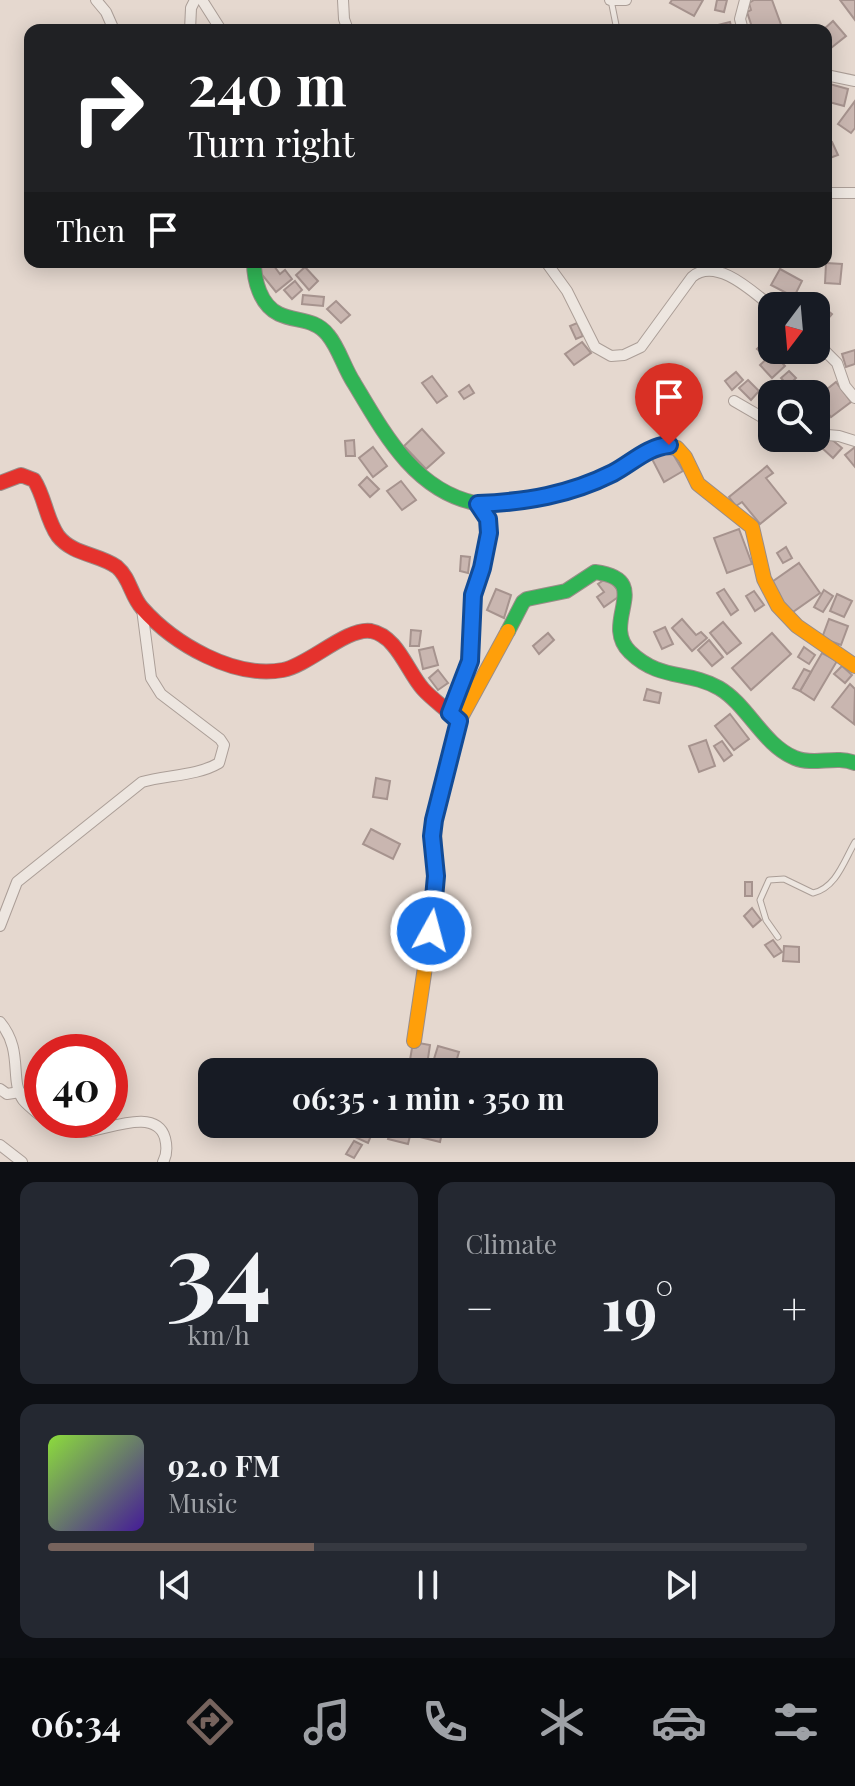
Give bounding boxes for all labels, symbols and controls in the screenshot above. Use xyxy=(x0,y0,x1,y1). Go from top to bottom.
text: 240 m xyxy=(188,46,347,121)
icon: right xyxy=(56,56,160,160)
text: Turn right xyxy=(188,118,355,166)
icon: arrive xyxy=(141,208,185,252)
text: Then xyxy=(56,210,125,250)
north arrow xyxy=(758,292,830,364)
map controls xyxy=(758,292,830,452)
pin xyxy=(635,363,703,445)
icon: arrive xyxy=(647,375,691,419)
button: search xyxy=(758,380,830,452)
position arrow xyxy=(389,889,473,973)
speed limit sign: 40 xyxy=(24,1034,128,1138)
text: 06:35 · 1 min · 350 m xyxy=(292,1078,564,1118)
text: 34 xyxy=(166,1195,272,1334)
text: Climate xyxy=(466,1226,557,1261)
text: 19° xyxy=(601,1266,674,1346)
text: − xyxy=(466,1277,494,1336)
text: + xyxy=(781,1277,807,1336)
text: km/h xyxy=(188,1317,250,1352)
text: 92.0 FM xyxy=(168,1445,280,1485)
text: Music xyxy=(168,1485,237,1520)
icon: previous xyxy=(153,1563,197,1607)
icon: pause xyxy=(406,1563,450,1607)
icon: next xyxy=(659,1563,703,1607)
icon: directions xyxy=(182,1694,238,1750)
icon: music xyxy=(299,1694,355,1750)
icon: phone xyxy=(417,1694,473,1750)
icon: climate xyxy=(534,1694,590,1750)
icon: car xyxy=(651,1694,707,1750)
icon: filters xyxy=(768,1694,824,1750)
text: 06:34 xyxy=(31,1698,121,1746)

